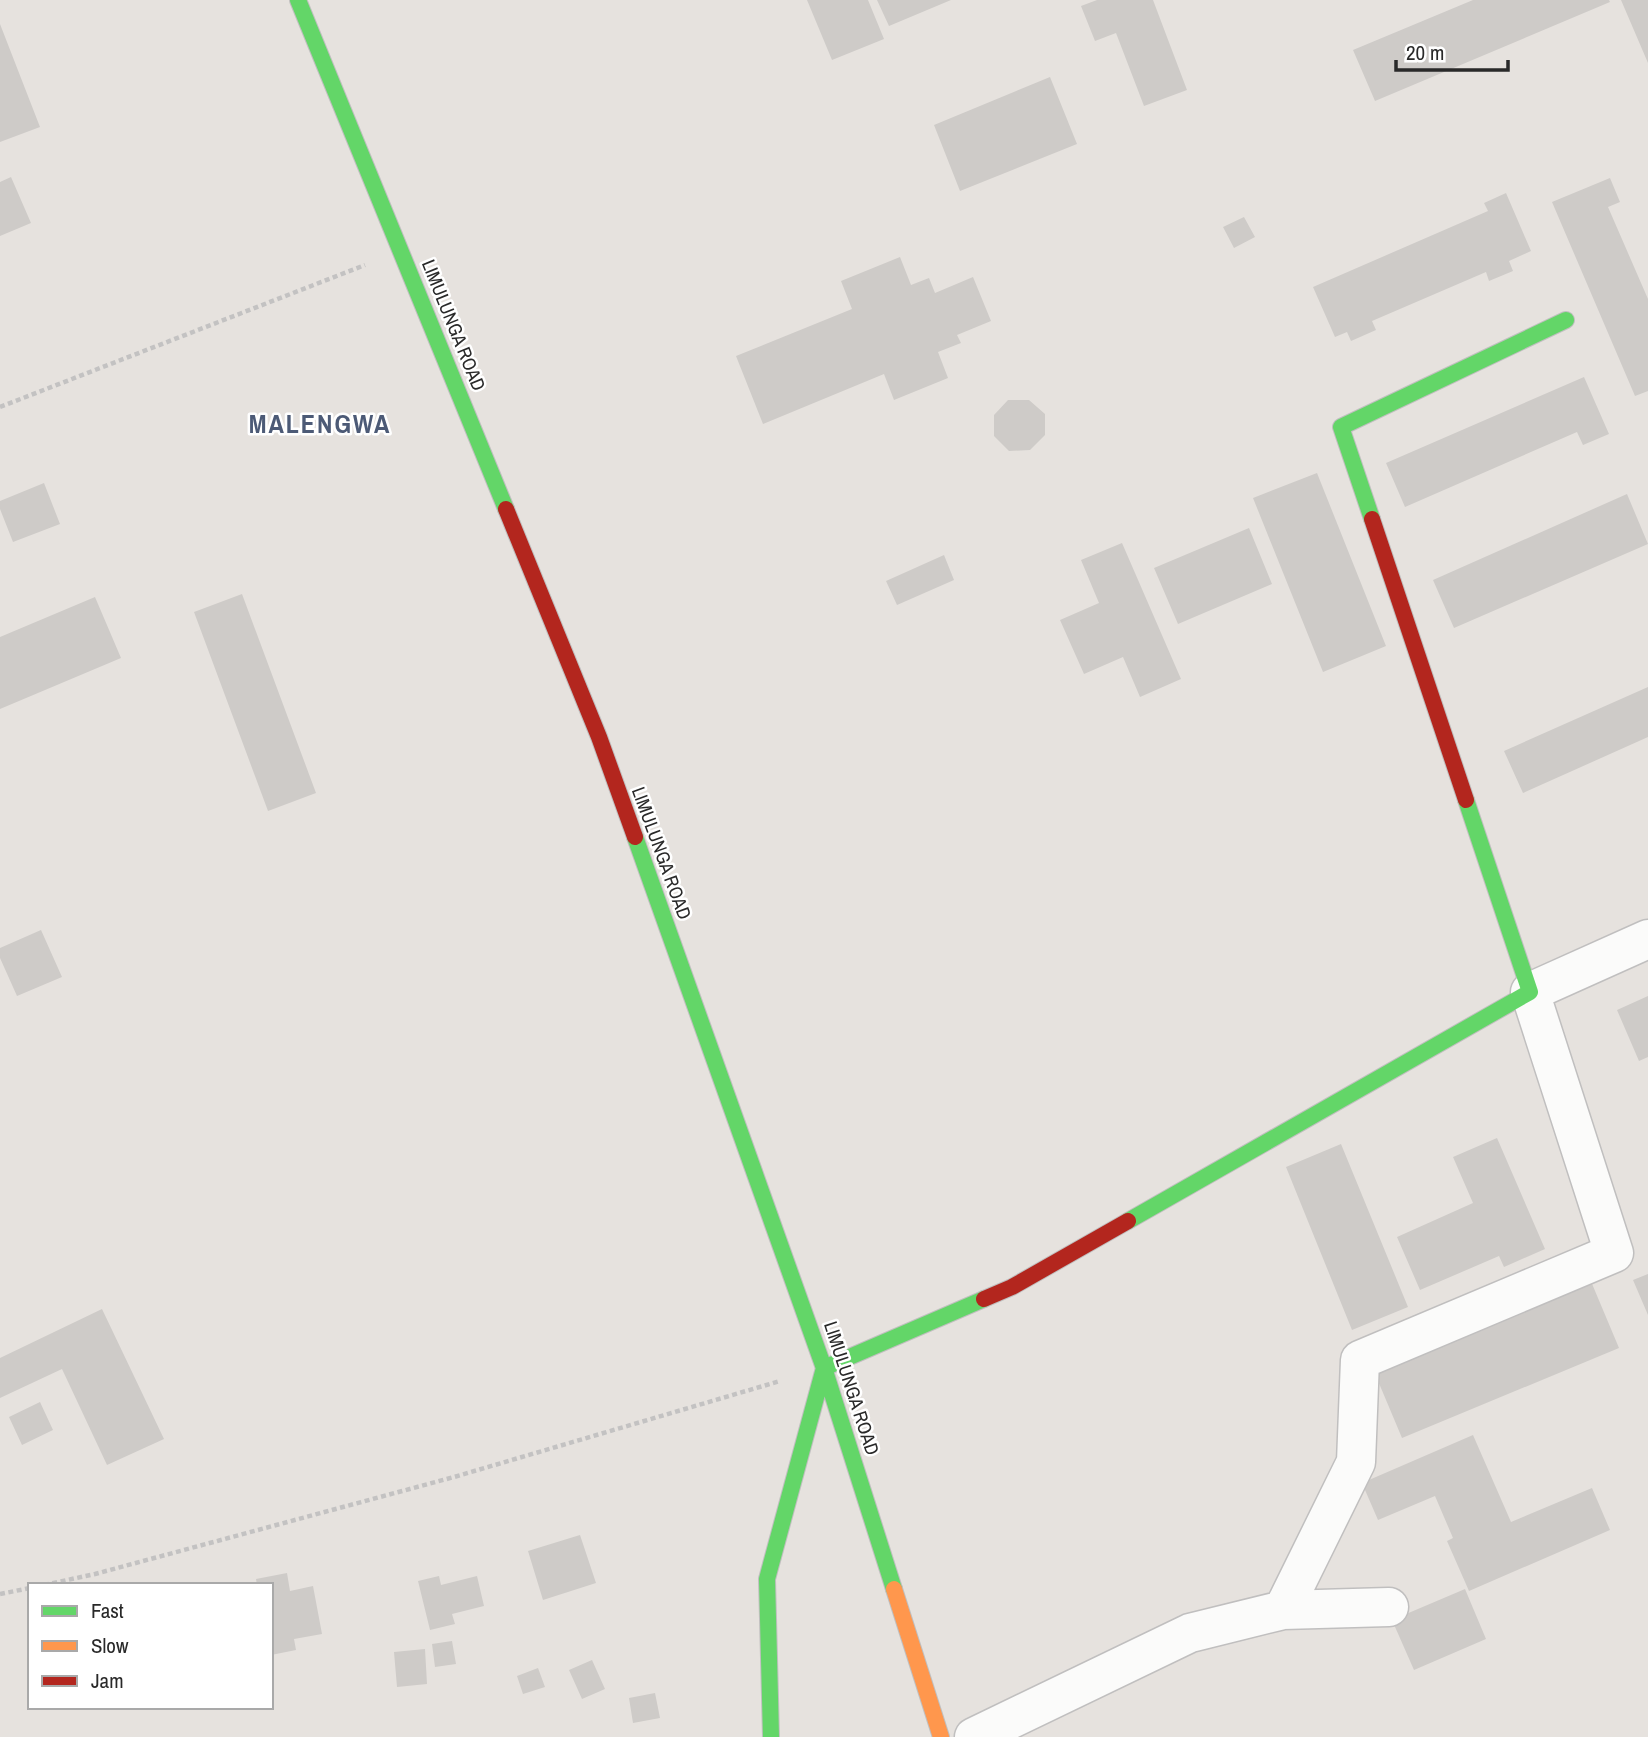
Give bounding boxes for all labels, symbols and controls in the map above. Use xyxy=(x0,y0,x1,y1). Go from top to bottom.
scale bar xyxy=(1396,28,1508,72)
text: 20 m xyxy=(1406,38,1444,67)
street label: LIMULUNGA ROAD xyxy=(416,256,492,394)
district label: MALENGWA xyxy=(249,406,391,441)
street label: LIMULUNGA ROAD xyxy=(626,783,698,923)
street label: LIMULUNGA ROAD xyxy=(818,1318,886,1458)
legend xyxy=(28,1583,273,1709)
text: Fast xyxy=(91,1596,124,1625)
text: Slow xyxy=(91,1631,129,1660)
text: Jam xyxy=(91,1666,124,1695)

